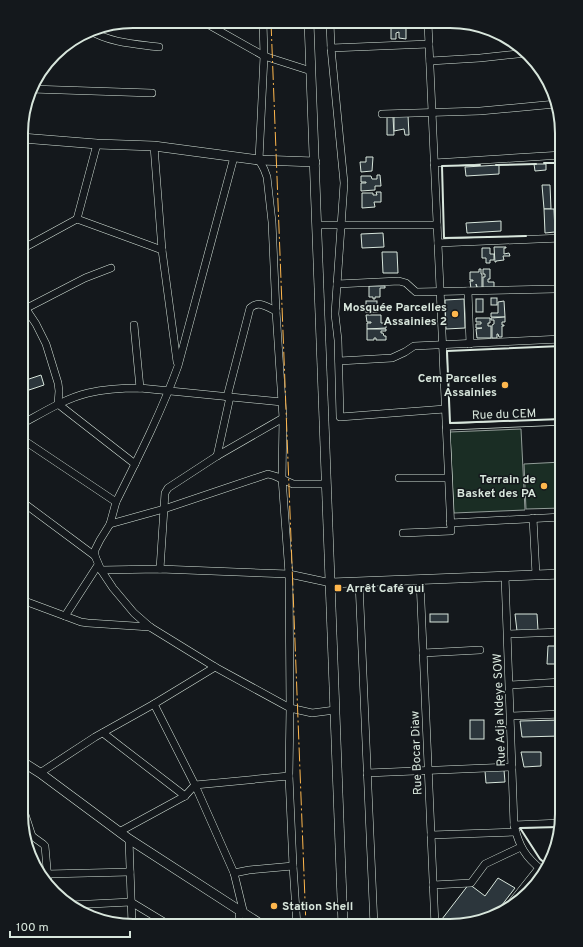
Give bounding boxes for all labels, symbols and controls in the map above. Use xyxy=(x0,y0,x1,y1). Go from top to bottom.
place label: Mosquée Parcelles Assainies 2 xyxy=(343,300,447,330)
marker: Mosquée Parcelles Assainies 2 xyxy=(450,309,460,319)
place label: Cem Parcelles Assainies xyxy=(418,371,497,401)
marker: Cem Parcelles Assainies xyxy=(500,380,510,390)
street label: Rue du CEM xyxy=(472,406,537,424)
place label: Terrain de Basket des PA xyxy=(457,472,536,502)
marker: Terrain de Basket des PA xyxy=(539,481,549,491)
place label: Arrêt Café gui xyxy=(346,581,424,597)
marker: Arrêt Café gui xyxy=(333,583,343,593)
street label: Rue Adja Ndeye SOW xyxy=(490,653,510,767)
street label: Rue Bocar Diaw xyxy=(408,710,426,795)
place label: Station Shell xyxy=(282,899,353,915)
marker: Station Shell xyxy=(269,901,279,911)
scale bar xyxy=(10,913,130,939)
text: 100 m xyxy=(16,920,49,936)

